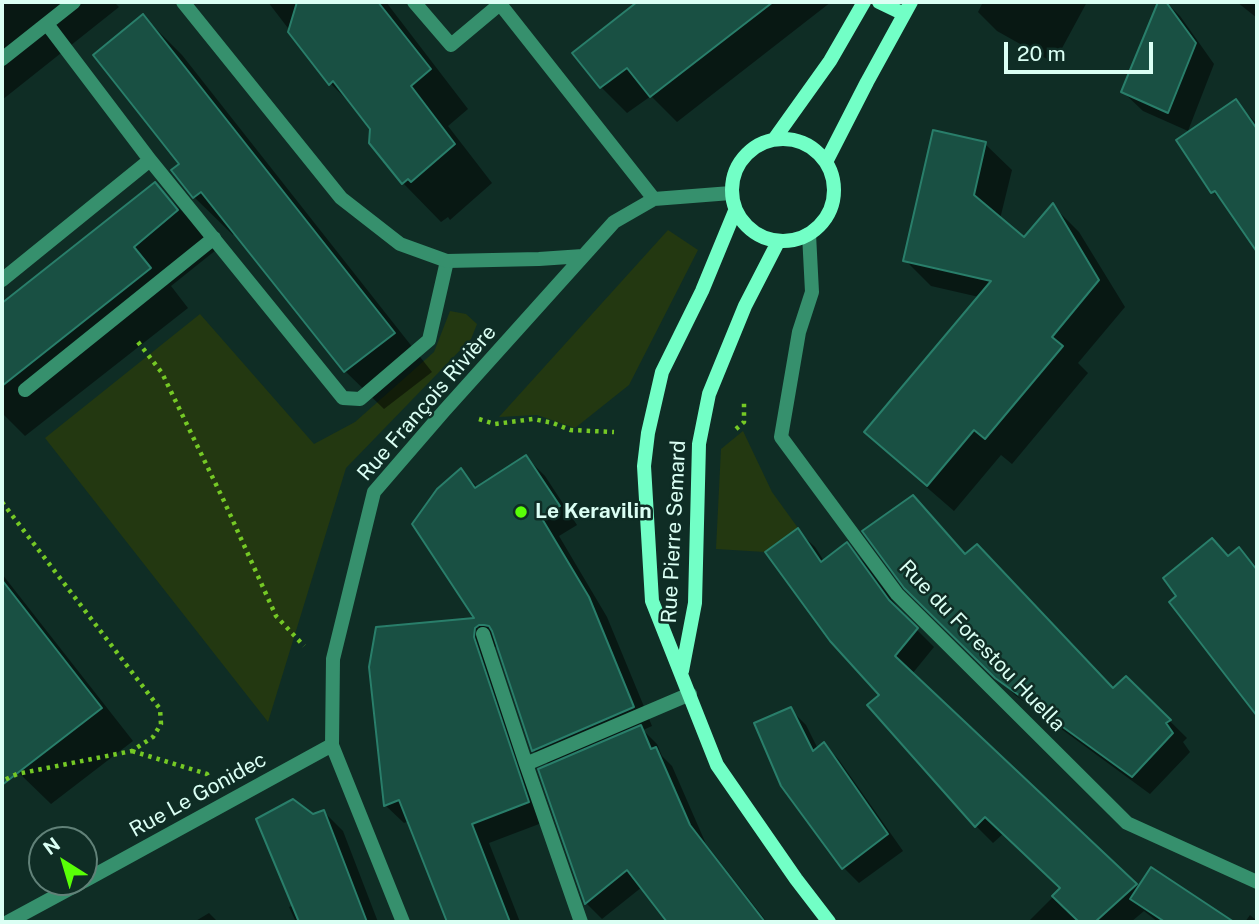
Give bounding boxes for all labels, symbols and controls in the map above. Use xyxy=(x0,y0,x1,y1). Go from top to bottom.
scale bar xyxy=(1007,28,1156,72)
text: 20 m xyxy=(1017,41,1066,66)
street label: Rue François Rivière xyxy=(352,320,502,486)
street label: Rue Pierre Semard xyxy=(657,440,691,624)
place label: Le Keravilin xyxy=(535,499,652,525)
marker: Le Keravilin xyxy=(513,504,529,520)
street label: Rue du Forestou Huella xyxy=(894,555,1070,737)
street label: Rue Le Gonidec xyxy=(125,747,271,843)
north arrow xyxy=(28,826,98,896)
text: N xyxy=(39,833,64,859)

